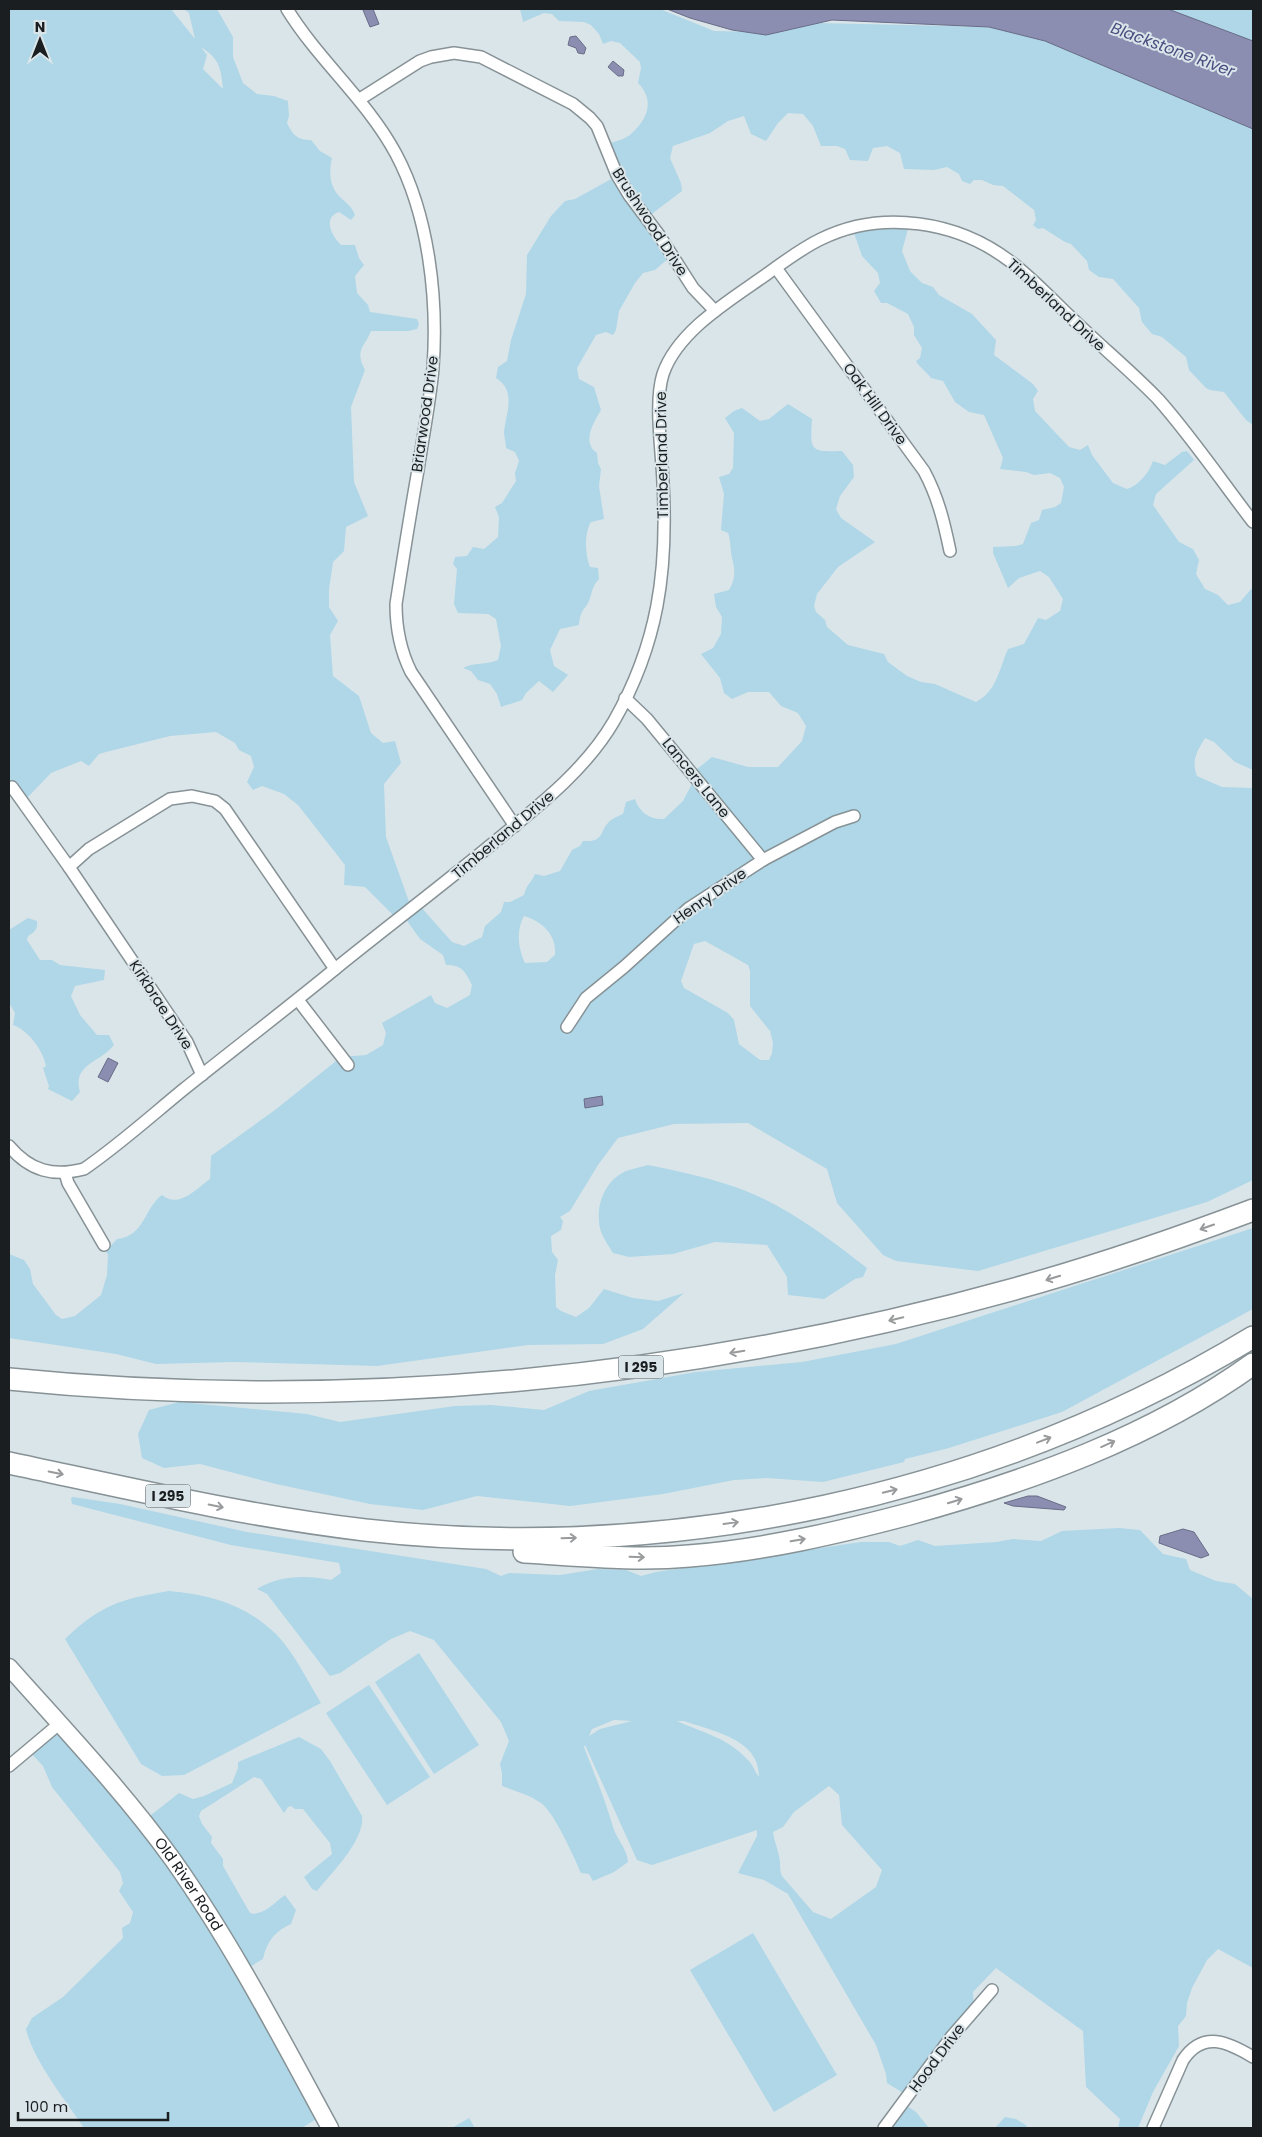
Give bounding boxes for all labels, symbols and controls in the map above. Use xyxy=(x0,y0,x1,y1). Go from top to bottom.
north arrow xyxy=(15,15,65,65)
water label: Blackstone River xyxy=(1108,16,1239,83)
text: N xyxy=(35,17,45,37)
street label: Brushwood Drive xyxy=(608,164,693,280)
street label: Timberland Drive xyxy=(1003,253,1110,356)
street label: Briarwood Drive xyxy=(406,354,443,474)
street label: Oak Hill Drive xyxy=(838,358,912,449)
street label: Timberland Drive xyxy=(650,391,673,519)
street label: Lancers Lane xyxy=(658,733,735,822)
street label: Timberland Drive xyxy=(447,786,558,884)
street label: Henry Drive xyxy=(669,863,751,929)
street label: Kirkbrae Drive xyxy=(125,956,198,1054)
one-way arrow xyxy=(1200,1223,1216,1232)
one-way arrow xyxy=(1046,1273,1062,1283)
one-way arrow xyxy=(889,1315,905,1324)
one-way arrow xyxy=(729,1347,745,1357)
road number: I 295 xyxy=(618,1355,664,1378)
one-way arrow xyxy=(1036,1435,1051,1445)
one-way arrow xyxy=(1100,1439,1115,1449)
one-way arrow xyxy=(48,1469,64,1478)
road number: I 295 xyxy=(146,1484,190,1508)
one-way arrow xyxy=(881,1486,897,1495)
one-way arrow xyxy=(947,1495,963,1505)
one-way arrow xyxy=(207,1501,223,1511)
one-way arrow xyxy=(722,1518,738,1528)
one-way arrow xyxy=(560,1533,577,1543)
one-way arrow xyxy=(790,1535,806,1545)
one-way arrow xyxy=(629,1553,645,1562)
street label: Old River Road xyxy=(150,1833,228,1935)
street label: Hood Drive xyxy=(904,2019,969,2097)
scale bar xyxy=(18,2090,168,2122)
text: 100 m xyxy=(25,2096,68,2117)

